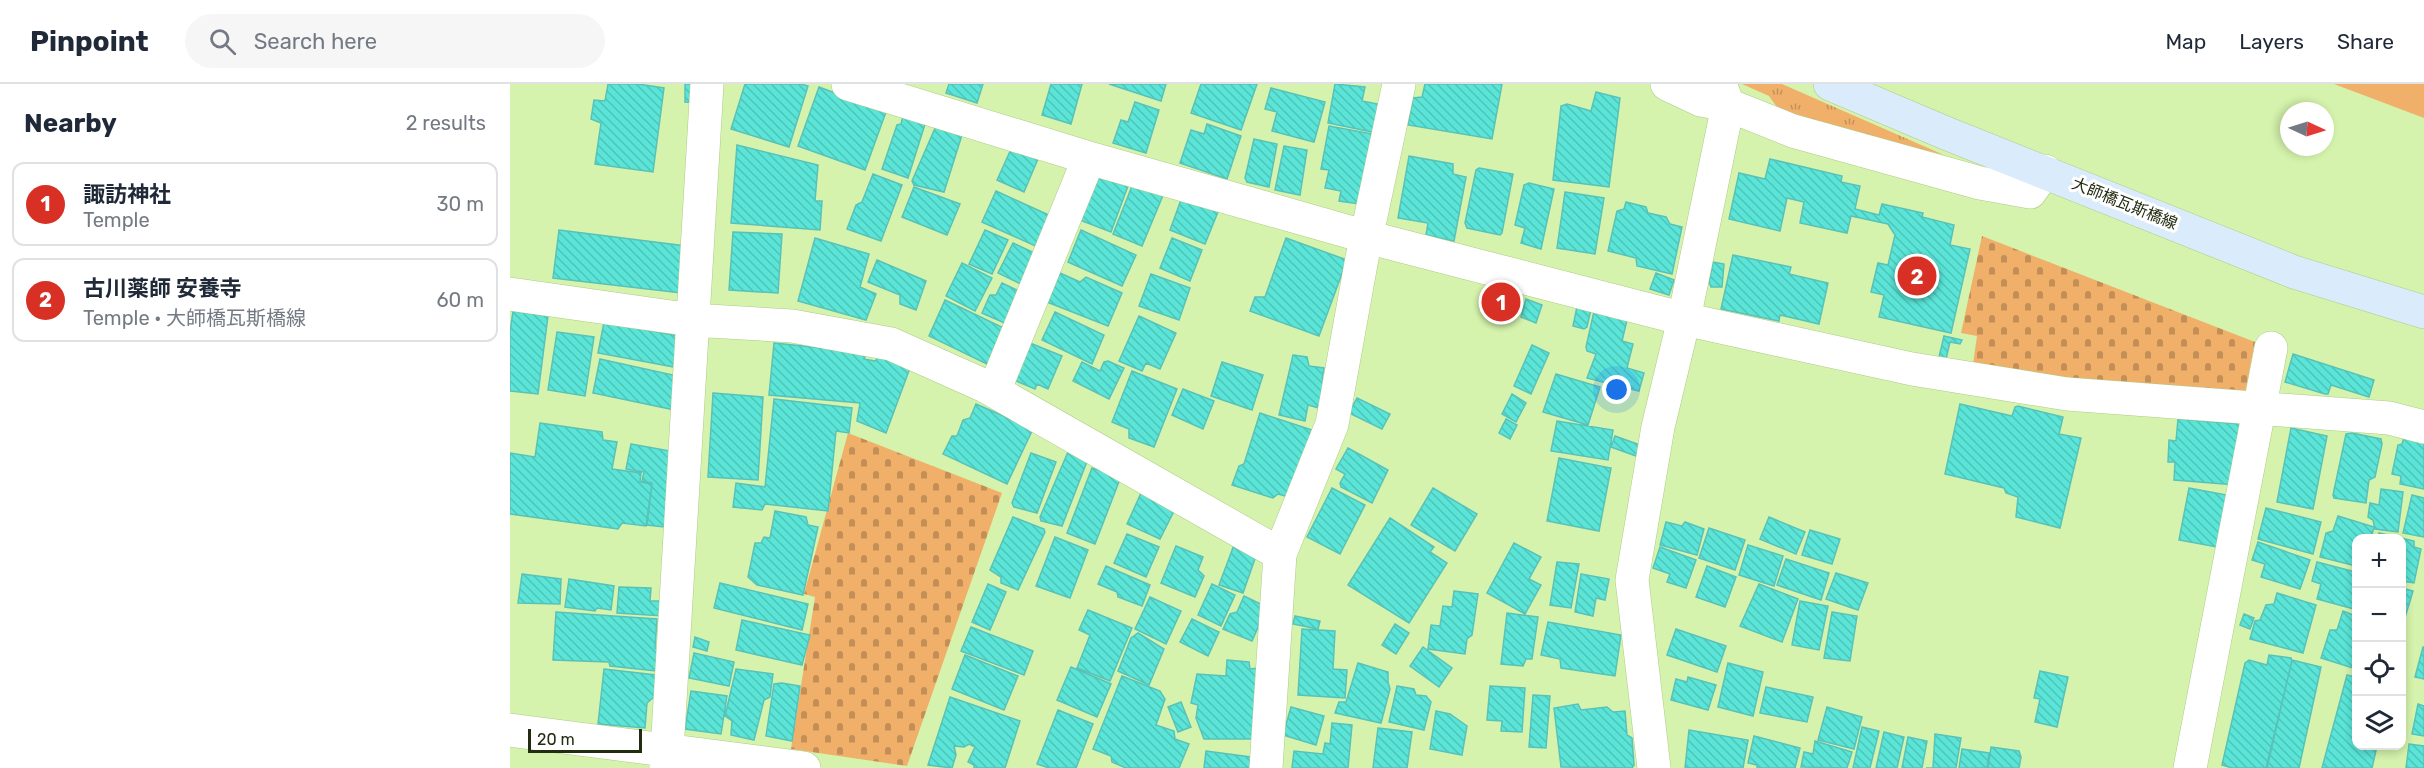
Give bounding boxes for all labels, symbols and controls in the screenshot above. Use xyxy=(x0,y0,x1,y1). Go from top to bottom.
search box xyxy=(185,14,605,68)
text: Pinpoint xyxy=(30,25,149,58)
icon: search xyxy=(206,25,239,58)
text: Search here xyxy=(254,28,377,55)
text: Map xyxy=(2165,29,2206,54)
text: Layers xyxy=(2239,29,2304,54)
text: Share xyxy=(2337,29,2394,54)
north arrow xyxy=(2280,102,2334,156)
text: Nearby xyxy=(24,108,117,139)
text: 2 results xyxy=(406,111,486,135)
street label: 大師橋瓦斯橋線 xyxy=(2069,174,2180,233)
text: 諏訪神社 xyxy=(83,181,171,208)
text: 1 xyxy=(41,192,50,216)
text: 30 m xyxy=(437,192,484,216)
text: Temple xyxy=(83,208,150,232)
pin: 2 xyxy=(1898,254,1936,298)
text: 古川薬師 安養寺 xyxy=(83,275,242,302)
pin: 1 xyxy=(1482,280,1520,324)
text: 2 xyxy=(39,288,52,312)
text: 60 m xyxy=(437,288,484,312)
text: Temple · 大師橋瓦斯橋線 xyxy=(83,306,306,330)
your location xyxy=(1602,375,1631,404)
map controls xyxy=(2352,534,2406,750)
button: + xyxy=(2352,534,2406,588)
button: − xyxy=(2352,588,2406,642)
button: locate xyxy=(2352,642,2406,696)
button: layers xyxy=(2352,696,2406,750)
scale bar xyxy=(528,726,642,754)
text: 20 m xyxy=(537,730,575,749)

